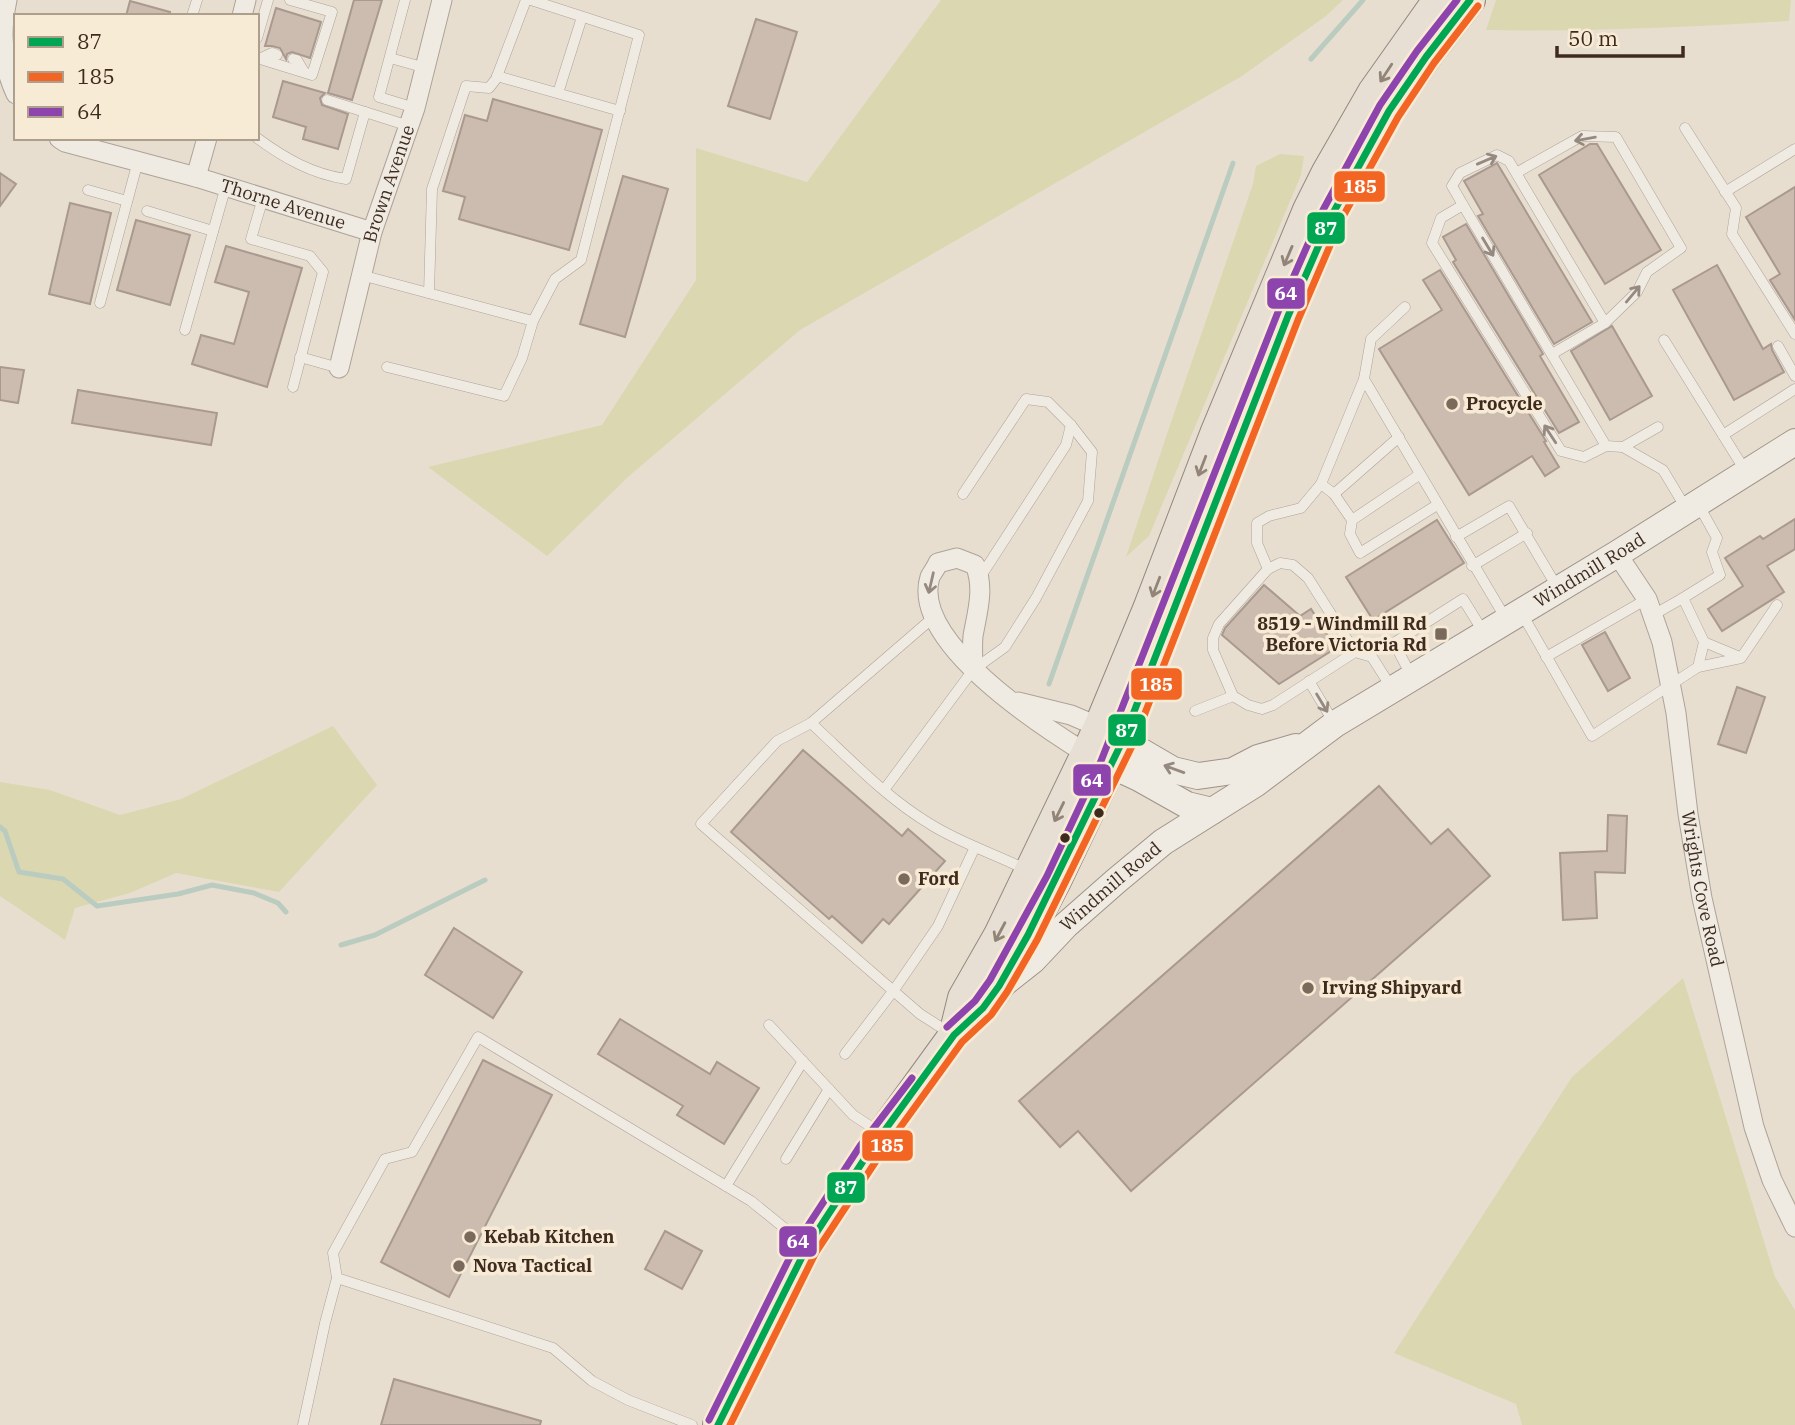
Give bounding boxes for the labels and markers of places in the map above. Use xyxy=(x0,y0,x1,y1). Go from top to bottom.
place label: Procycle xyxy=(1466,392,1543,415)
marker: Procycle xyxy=(1444,396,1460,412)
place label: 8519 - Windmill Rd Before Victoria Rd xyxy=(1257,612,1427,656)
marker: 8519 - Windmill Rd Before Victoria Rd xyxy=(1433,626,1449,642)
unlabelled marker xyxy=(1092,806,1106,820)
unlabelled marker xyxy=(1058,831,1072,845)
place label: Ford xyxy=(918,867,959,890)
marker: Ford xyxy=(896,871,912,887)
place label: Irving Shipyard xyxy=(1322,976,1462,999)
marker: Irving Shipyard xyxy=(1300,980,1316,996)
place label: Kebab Kitchen xyxy=(484,1225,615,1248)
marker: Kebab Kitchen xyxy=(462,1229,478,1245)
place label: Nova Tactical xyxy=(473,1254,592,1277)
marker: Nova Tactical xyxy=(451,1258,467,1274)

